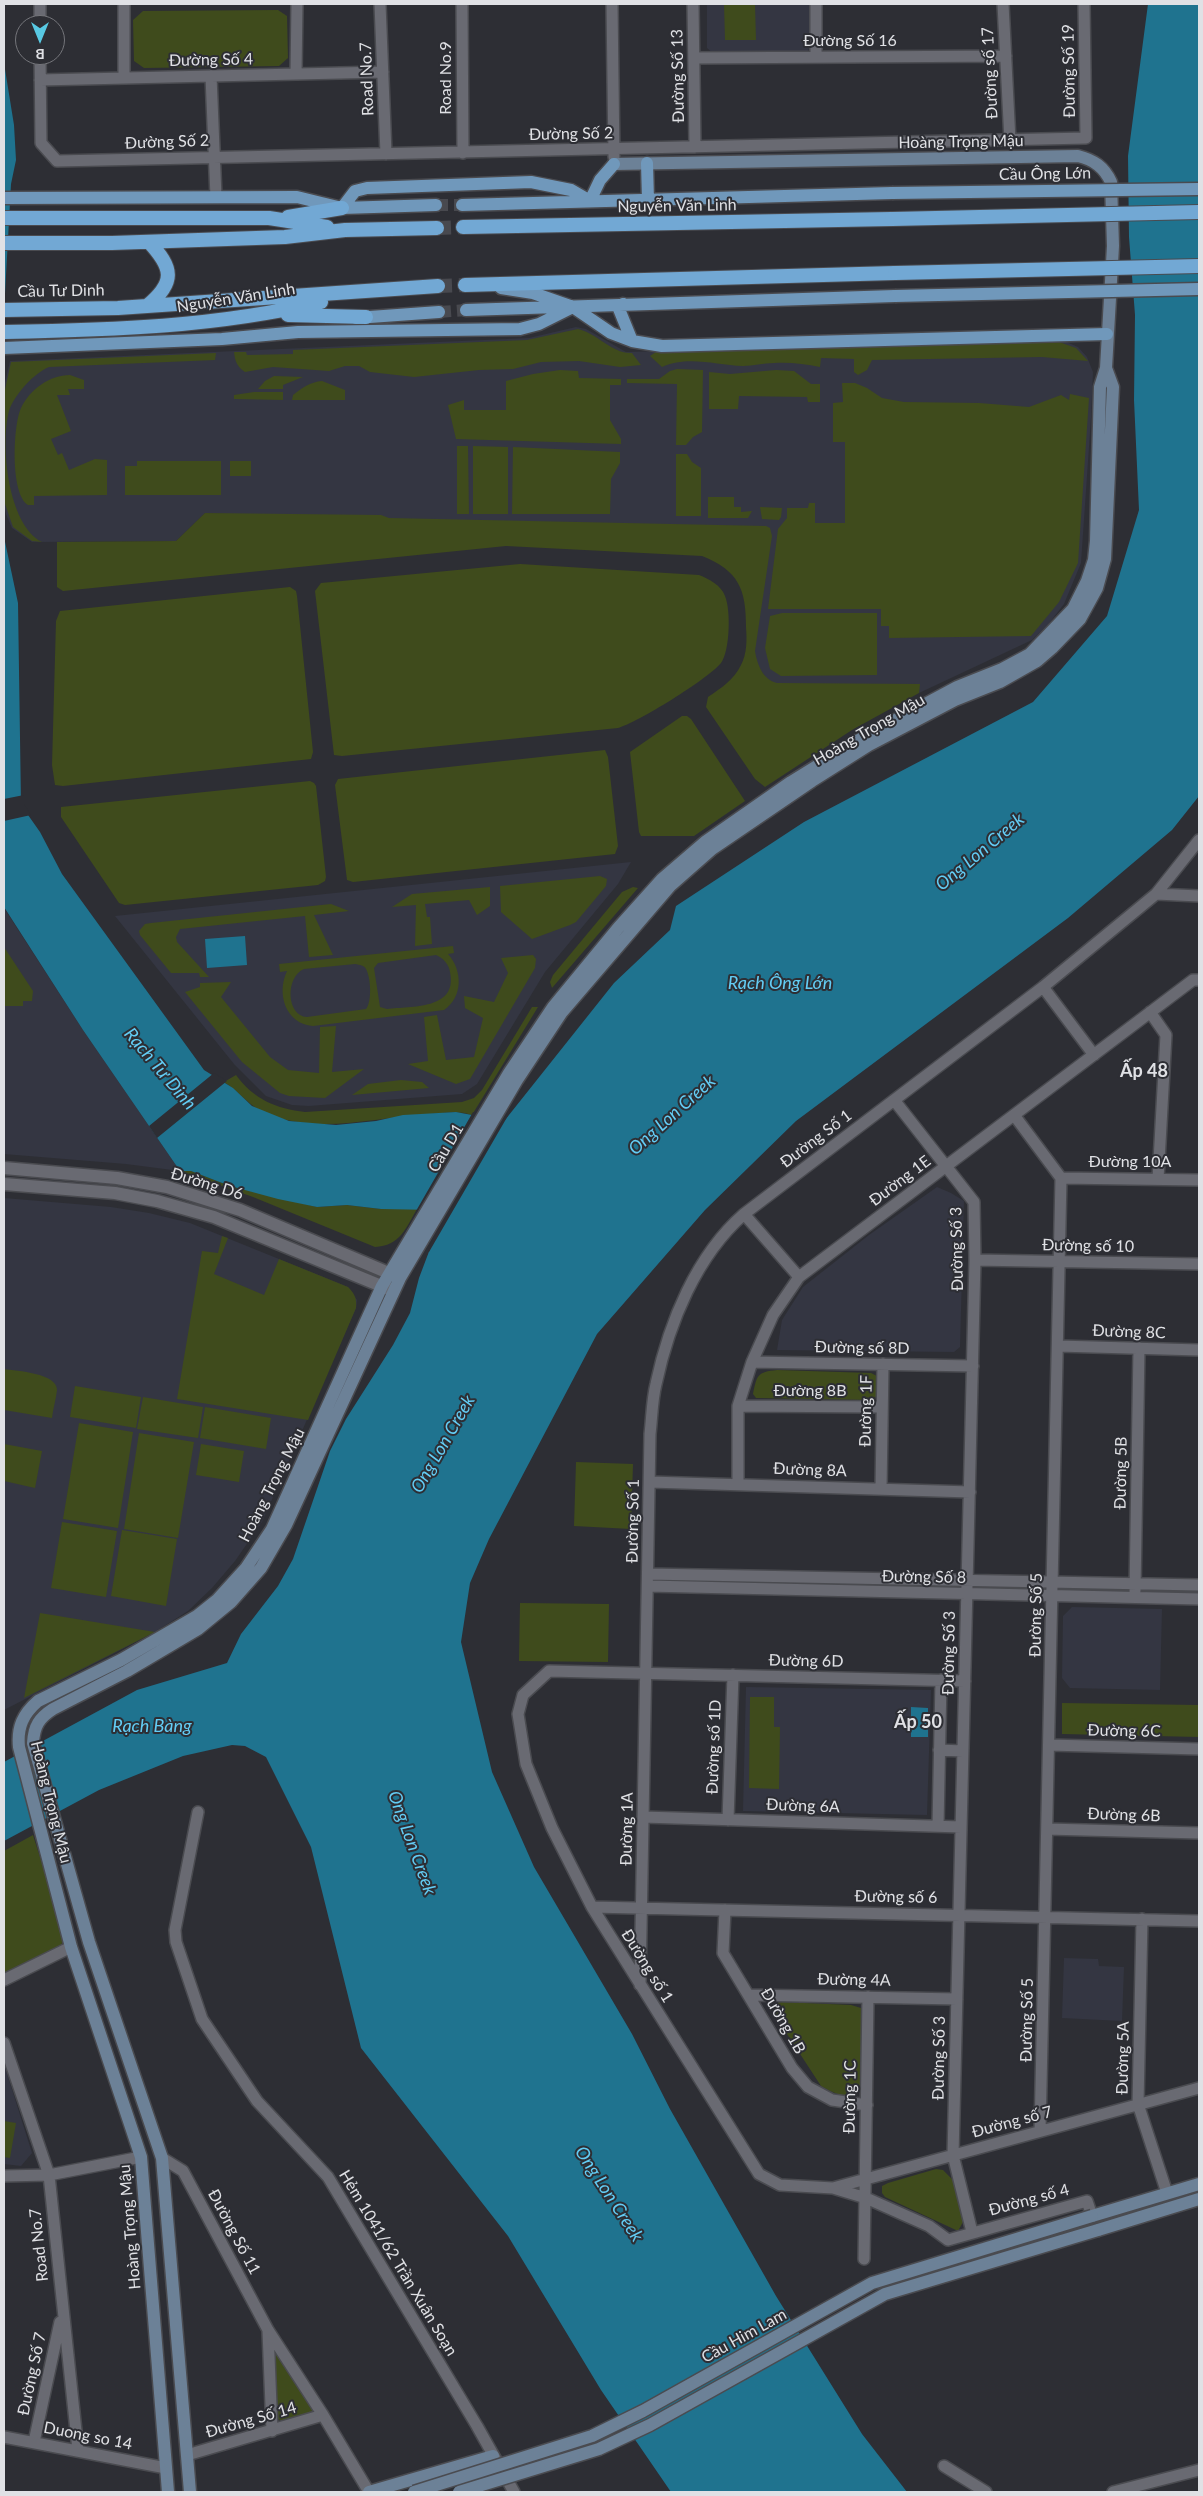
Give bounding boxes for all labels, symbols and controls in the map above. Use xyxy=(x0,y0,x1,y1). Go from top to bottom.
north arrow xyxy=(15,15,65,65)
street label: Đường Số 19 xyxy=(1059,24,1079,118)
street label: Đường số 17 xyxy=(978,27,1002,119)
street label: Đường Số 13 xyxy=(668,29,688,123)
street label: Đường Số 16 xyxy=(803,31,897,51)
street label: Road No.9 xyxy=(436,41,456,115)
street label: Road No.7 xyxy=(356,42,378,116)
text: B xyxy=(35,46,45,63)
street label: Đường Số 4 xyxy=(169,50,253,70)
street label: Đường Số 2 xyxy=(529,124,613,144)
street label: Đường Số 2 xyxy=(124,131,210,153)
street label: Hoàng Trọng Mậu xyxy=(898,131,1024,153)
street label: Cầu Ông Lớn xyxy=(999,164,1091,184)
street label: Nguyễn Văn Linh xyxy=(617,195,737,217)
street label: Nguyễn Văn Linh xyxy=(176,279,296,317)
street label: Cầu Tư Dinh xyxy=(17,281,105,301)
street label: Hoàng Trọng Mậu xyxy=(810,690,928,770)
water label: Ong Lon Creek xyxy=(931,809,1029,895)
water label: Rạch Ông Lớn xyxy=(728,972,832,994)
water label: Rạch Tư Dinh xyxy=(119,1024,201,1114)
district label: Ấp 48 xyxy=(1120,1060,1168,1082)
water label: Ong Lon Creek xyxy=(624,1070,720,1160)
street label: Đường Số 1 xyxy=(777,1106,855,1172)
street label: Cầu D1 xyxy=(424,1120,468,1176)
street label: Đường 1E xyxy=(866,1152,934,1210)
street label: Đường 10A xyxy=(1089,1152,1171,1172)
street label: Đường D6 xyxy=(168,1164,246,1204)
street label: Đường Số 3 xyxy=(947,1207,967,1291)
street label: Đường số 10 xyxy=(1042,1236,1134,1256)
street label: Đường 8C xyxy=(1092,1321,1166,1343)
street label: Đường số 8D xyxy=(814,1338,910,1358)
street label: Đường 1F xyxy=(856,1375,876,1447)
street label: Đường 8B xyxy=(774,1381,846,1401)
water label: Ong Lon Creek xyxy=(406,1391,480,1497)
street label: Hoàng Trọng Mậu xyxy=(235,1425,309,1545)
street label: Đường 5B xyxy=(1111,1436,1131,1510)
street label: Đường 8A xyxy=(773,1459,847,1481)
street label: Đường Số 1 xyxy=(623,1479,643,1563)
street label: Đường Số 8 xyxy=(882,1567,966,1587)
street label: Đường Số 5 xyxy=(1026,1573,1046,1657)
street label: Đường Số 3 xyxy=(939,1611,959,1695)
street label: Đường 6D xyxy=(768,1651,844,1671)
street label: Đường số 1D xyxy=(703,1699,725,1795)
district label: Ấp 50 xyxy=(894,1711,942,1733)
water label: Rạch Bàng xyxy=(112,1715,192,1737)
street label: Đường 6C xyxy=(1087,1721,1161,1741)
street label: Hoàng Trọng Mậu xyxy=(27,1739,75,1865)
water label: Ong Lon Creek xyxy=(383,1788,441,1898)
street label: Đường 1A xyxy=(617,1792,637,1866)
street label: Đường 6A xyxy=(766,1795,840,1817)
street label: Đường 6B xyxy=(1087,1804,1161,1826)
street label: Đường số 6 xyxy=(854,1887,938,1907)
street label: Đường số 1 xyxy=(617,1926,677,2006)
street label: Đường 4A xyxy=(817,1970,891,1990)
street label: Đường Số 5 xyxy=(1017,1978,1037,2062)
street label: Đường 1B xyxy=(756,1985,810,2057)
street label: Đường Số 3 xyxy=(929,2016,949,2100)
street label: Đường 5A xyxy=(1113,2021,1133,2095)
street label: Đường 1C xyxy=(840,2060,860,2134)
street label: Đường số 7 xyxy=(970,2102,1054,2142)
water label: Ong Lon Creek xyxy=(570,2142,648,2246)
street label: Hoàng Trọng Mậu xyxy=(115,2164,145,2290)
street label: Hẻm 1041/62 Trần Xuân Soạn xyxy=(335,2167,461,2359)
street label: Đường số 4 xyxy=(987,2180,1071,2220)
street label: Đường Số 11 xyxy=(204,2186,264,2278)
street label: Road No.7 xyxy=(26,2207,52,2283)
street label: Cầu Him Lam xyxy=(698,2305,790,2367)
street label: Đường Số 7 xyxy=(14,2331,50,2417)
street label: Đường Số 14 xyxy=(203,2398,299,2442)
street label: Duong so 14 xyxy=(42,2418,134,2454)

